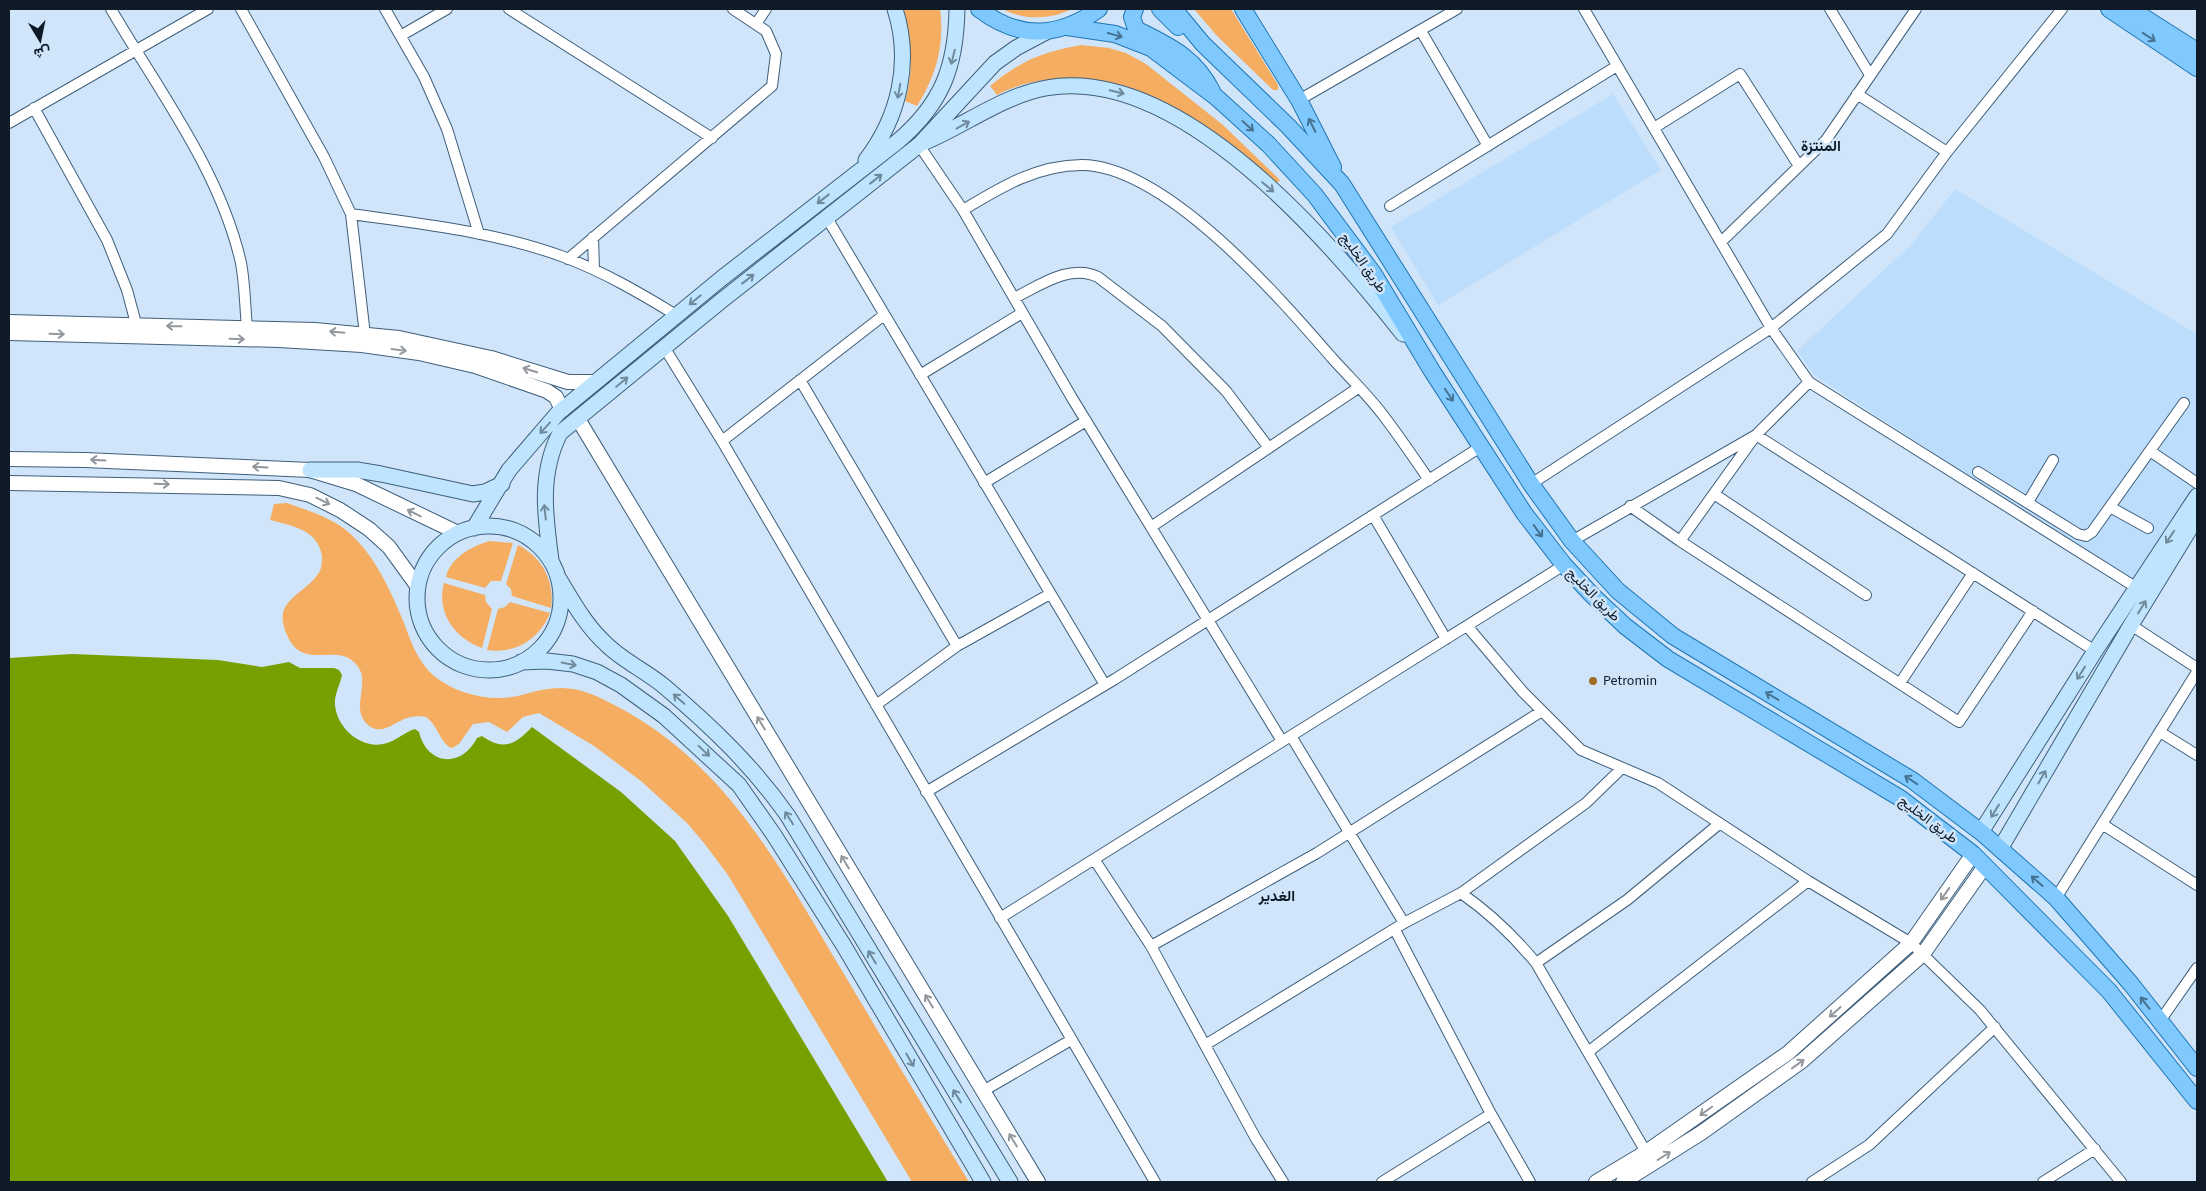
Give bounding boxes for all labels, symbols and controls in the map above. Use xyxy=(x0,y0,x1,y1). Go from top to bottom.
north arrow xyxy=(15,15,65,65)
one-way arrow xyxy=(1107,31,1123,40)
one-way arrow xyxy=(2142,32,2156,42)
text: ش xyxy=(32,41,52,63)
one-way arrow xyxy=(947,49,957,65)
one-way arrow xyxy=(894,83,903,99)
one-way arrow xyxy=(1108,88,1124,97)
one-way arrow xyxy=(1307,118,1316,133)
one-way arrow xyxy=(956,119,970,129)
one-way arrow xyxy=(1241,120,1254,132)
district label: المنتزة xyxy=(1801,136,1841,157)
one-way arrow xyxy=(869,173,882,184)
one-way arrow xyxy=(1262,181,1275,192)
one-way arrow xyxy=(817,194,830,205)
street label: طريق الخليج xyxy=(1335,229,1391,297)
one-way arrow xyxy=(742,274,755,285)
one-way arrow xyxy=(689,294,702,305)
one-way arrow xyxy=(167,321,183,331)
one-way arrow xyxy=(329,327,345,337)
one-way arrow xyxy=(49,330,65,339)
one-way arrow xyxy=(229,334,245,344)
one-way arrow xyxy=(391,346,407,356)
one-way arrow xyxy=(522,364,538,374)
one-way arrow xyxy=(615,376,628,387)
one-way arrow xyxy=(1444,388,1454,402)
one-way arrow xyxy=(539,421,551,434)
one-way arrow xyxy=(90,456,106,465)
one-way arrow xyxy=(253,463,269,472)
one-way arrow xyxy=(154,480,170,489)
one-way arrow xyxy=(315,497,330,506)
one-way arrow xyxy=(540,504,550,520)
one-way arrow xyxy=(407,508,422,517)
one-way arrow xyxy=(1533,524,1543,538)
one-way arrow xyxy=(2165,530,2175,544)
street label: طريق الخليج xyxy=(1561,563,1625,627)
one-way arrow xyxy=(2137,600,2147,614)
one-way arrow xyxy=(561,660,577,670)
one-way arrow xyxy=(2076,665,2086,679)
place label: Petromin xyxy=(1603,671,1657,691)
marker: Petromin xyxy=(1587,675,1599,687)
one-way arrow xyxy=(1765,691,1779,701)
one-way arrow xyxy=(673,694,686,705)
one-way arrow xyxy=(756,716,766,730)
one-way arrow xyxy=(698,745,710,757)
one-way arrow xyxy=(2037,769,2047,784)
one-way arrow xyxy=(1904,775,1918,785)
street label: طريق الخليج xyxy=(1894,791,1962,849)
one-way arrow xyxy=(1989,803,1999,817)
one-way arrow xyxy=(784,811,794,825)
one-way arrow xyxy=(840,856,850,870)
one-way arrow xyxy=(2031,876,2044,887)
district label: الغدير xyxy=(1258,886,1295,907)
one-way arrow xyxy=(1940,887,1950,901)
one-way arrow xyxy=(867,951,877,965)
one-way arrow xyxy=(924,995,934,1009)
one-way arrow xyxy=(2140,996,2151,1009)
one-way arrow xyxy=(1828,1006,1841,1018)
one-way arrow xyxy=(905,1052,915,1067)
one-way arrow xyxy=(1790,1059,1804,1069)
one-way arrow xyxy=(951,1089,961,1103)
one-way arrow xyxy=(1699,1106,1713,1116)
one-way arrow xyxy=(1008,1134,1018,1148)
one-way arrow xyxy=(1656,1151,1670,1161)

